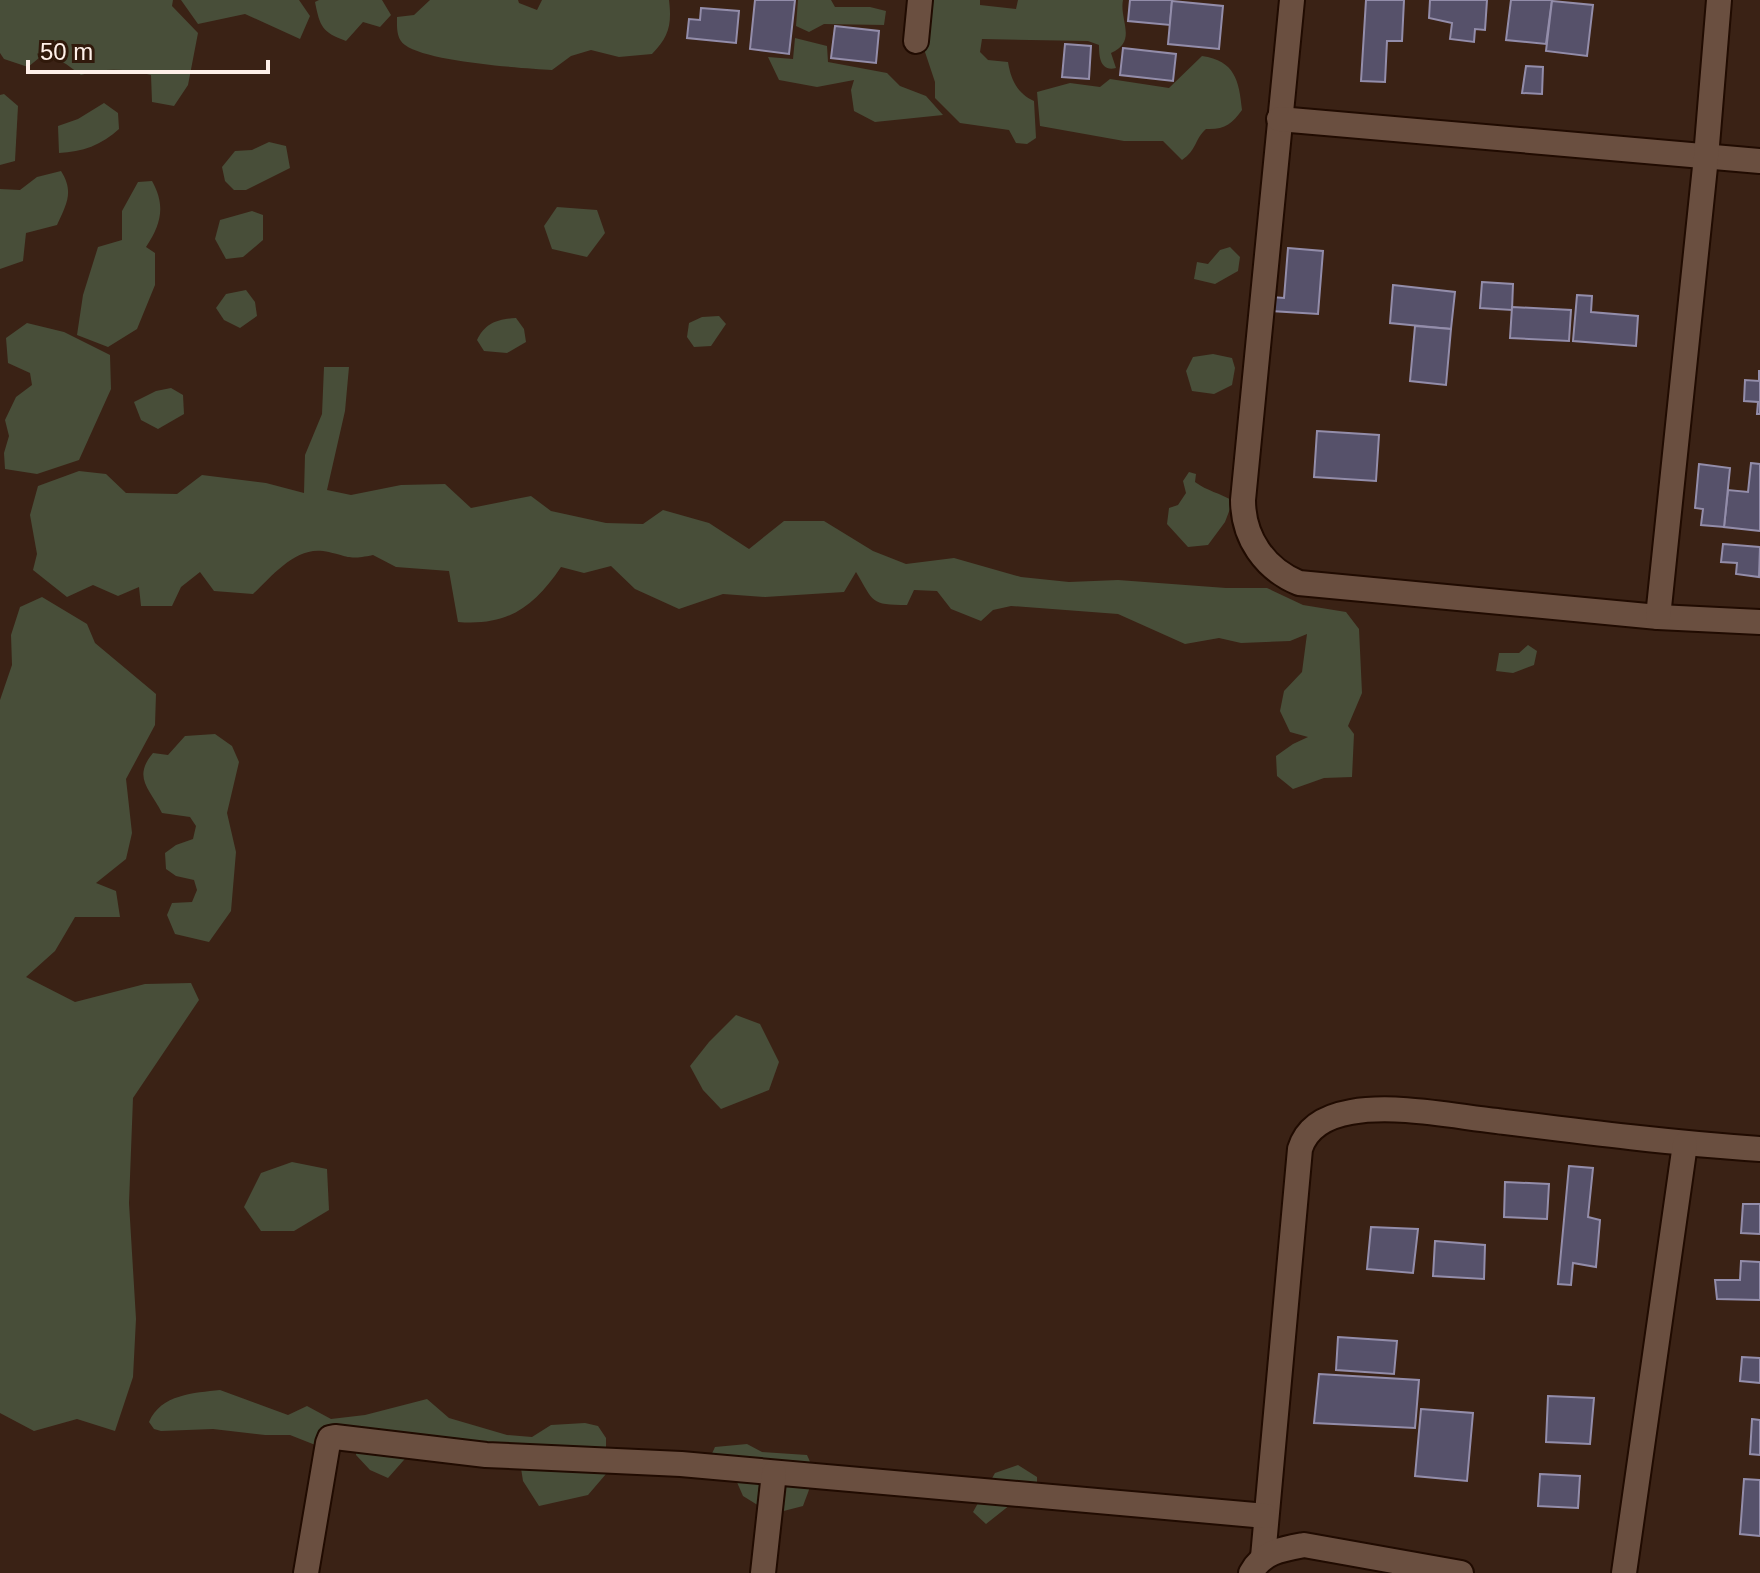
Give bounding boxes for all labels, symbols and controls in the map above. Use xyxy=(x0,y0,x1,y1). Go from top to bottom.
scale bar xyxy=(28,24,268,74)
text: 50 m xyxy=(40,38,93,65)

